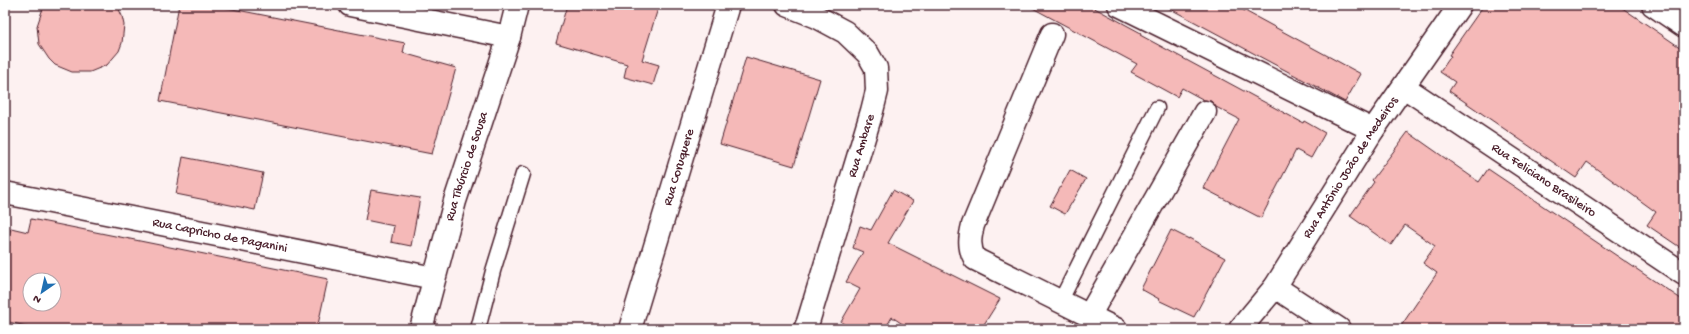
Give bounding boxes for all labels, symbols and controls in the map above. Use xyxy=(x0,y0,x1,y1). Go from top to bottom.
street label: Rua Antônio João de Medeiros xyxy=(1300,93,1402,241)
street label: Rua Tibúrcio de Sousa xyxy=(442,109,492,223)
street label: Rua Ambare xyxy=(845,112,879,180)
street label: Rua Coruquere xyxy=(660,127,698,208)
street label: Rua Feliciano Brasileiro xyxy=(1489,140,1599,221)
street label: Rua Capricho de Paganini xyxy=(151,215,289,256)
north arrow xyxy=(22,272,62,312)
text: N xyxy=(31,292,44,306)

